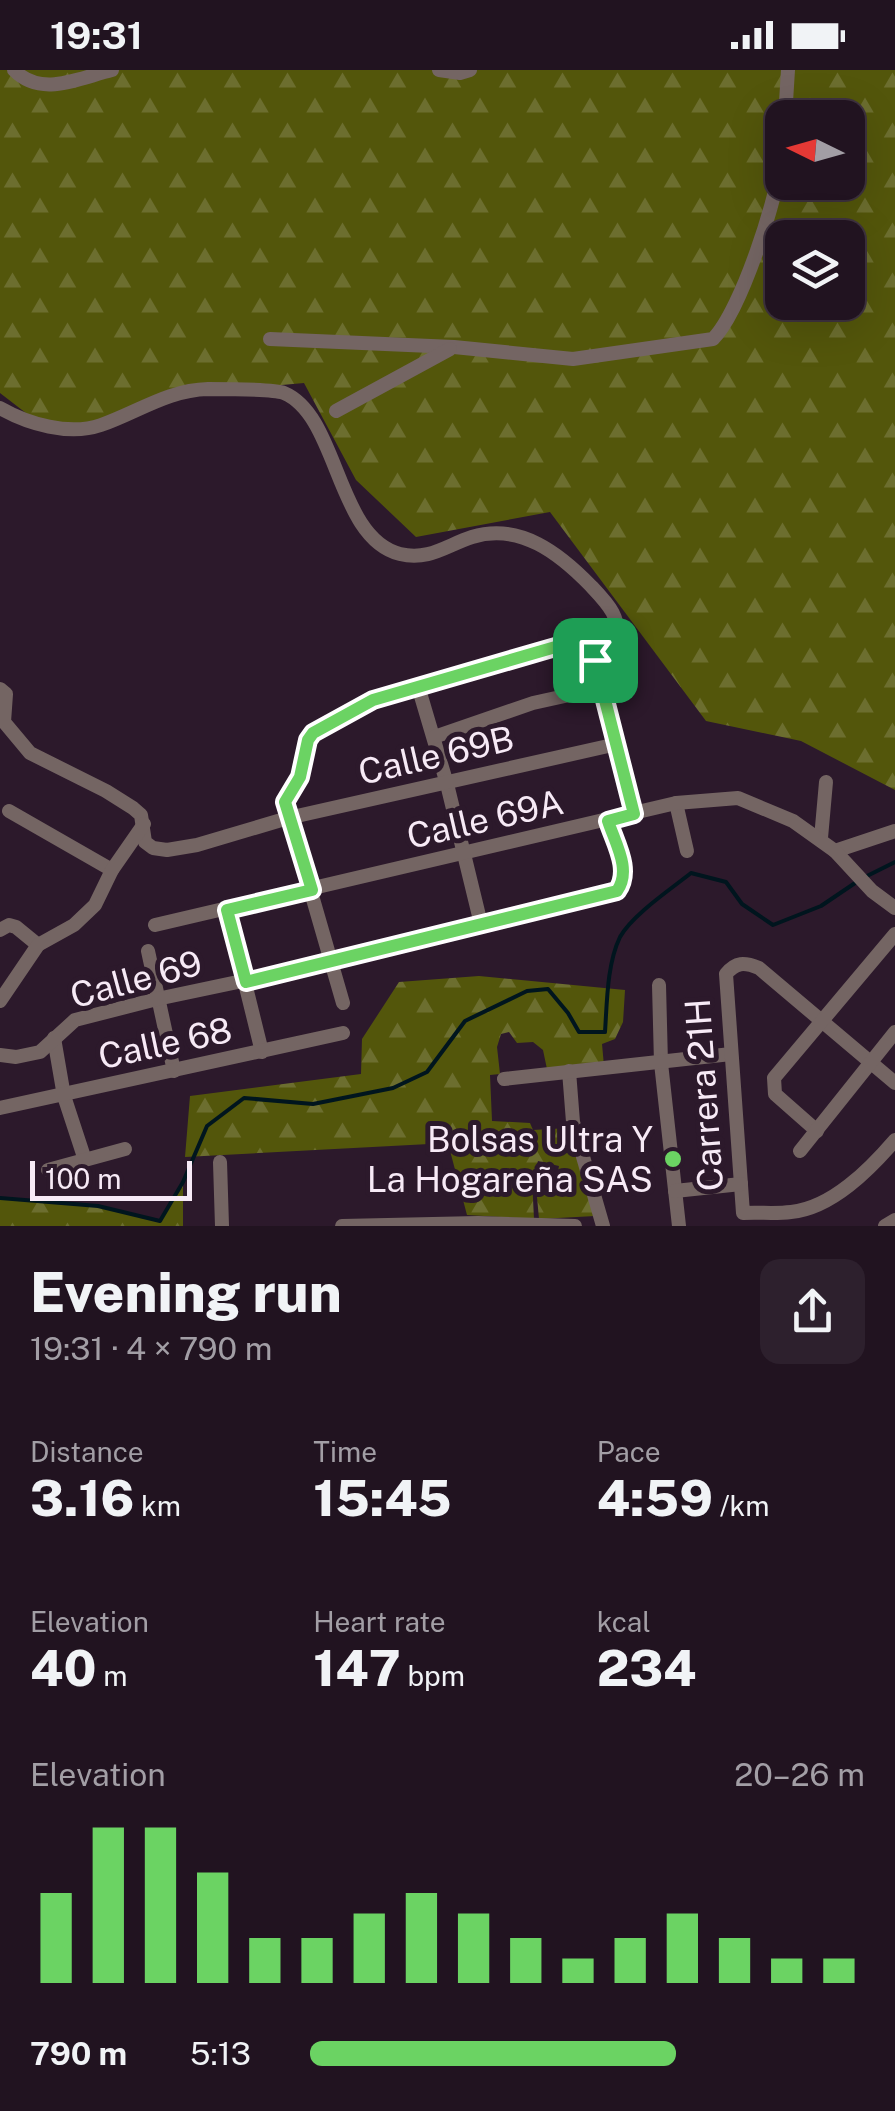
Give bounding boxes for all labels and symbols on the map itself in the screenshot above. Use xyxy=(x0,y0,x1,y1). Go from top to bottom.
north arrow xyxy=(765,100,865,200)
pin xyxy=(553,618,638,703)
street label: Calle 69B xyxy=(354,717,518,793)
street label: Calle 69A xyxy=(403,781,567,857)
street label: Calle 69 xyxy=(66,942,206,1016)
street label: Carrera 21H xyxy=(677,997,731,1193)
street label: Calle 68 xyxy=(95,1009,235,1077)
place label: Bolsas Ultra Y La Hogareña SAS xyxy=(367,1119,653,1200)
marker: Bolsas Ultra Y La Hogareña SAS xyxy=(662,1148,684,1170)
scale bar xyxy=(30,1156,192,1200)

